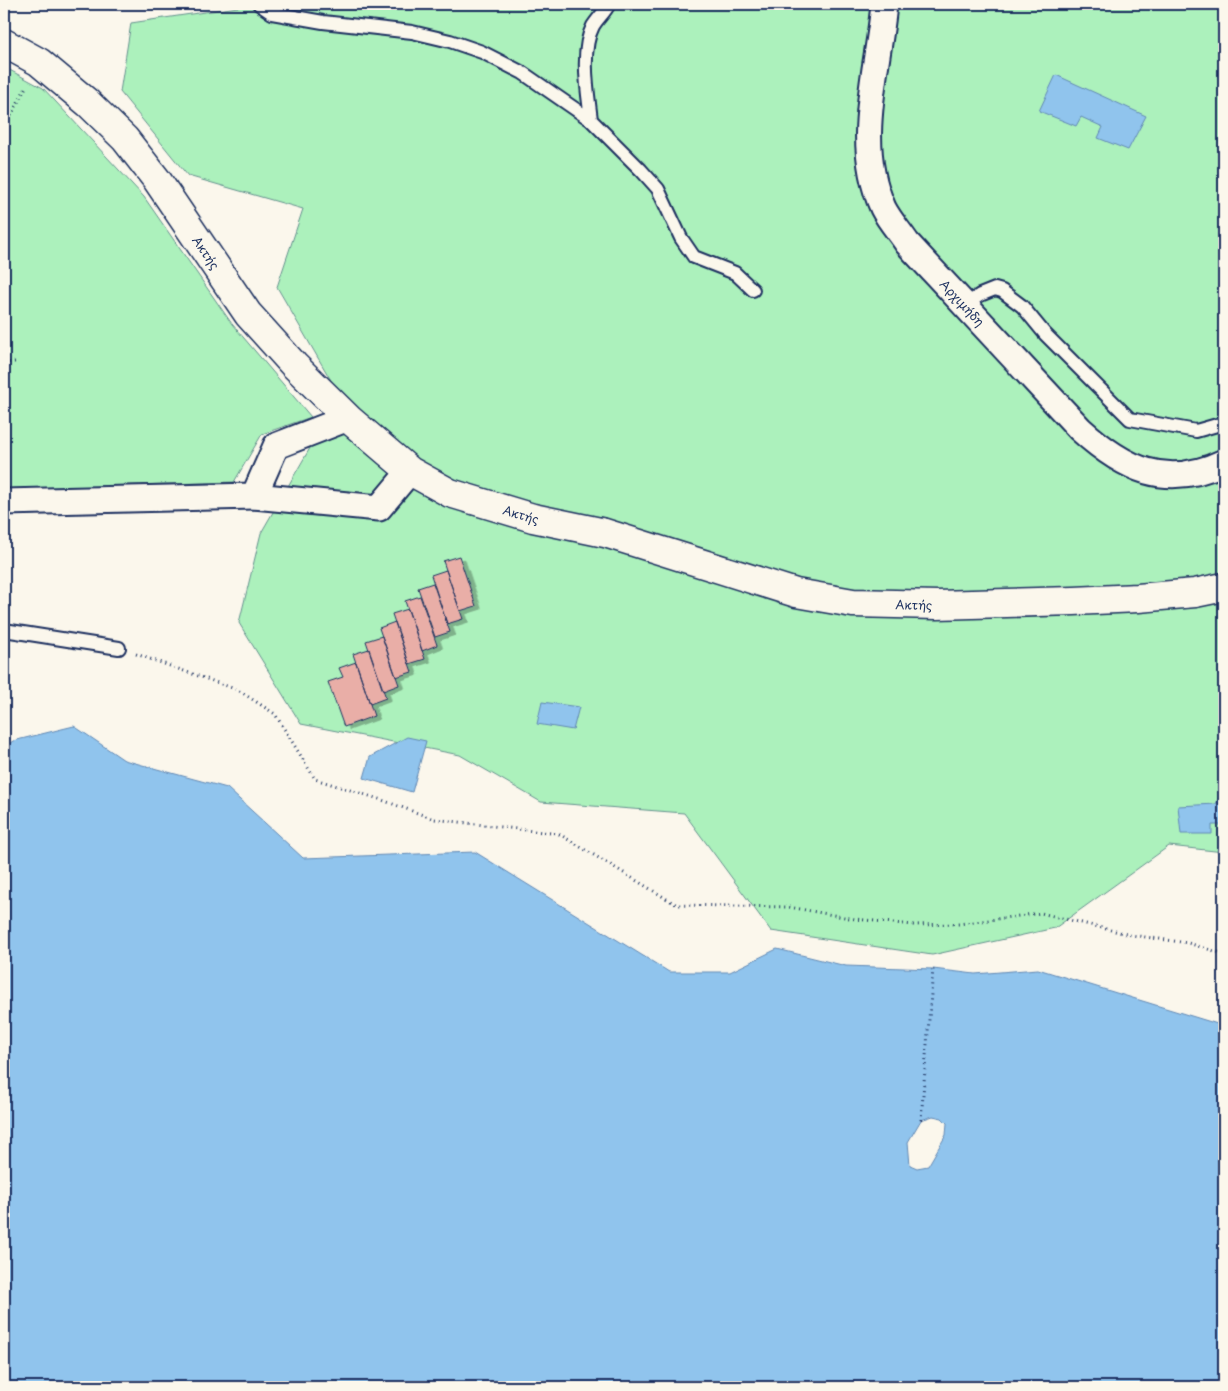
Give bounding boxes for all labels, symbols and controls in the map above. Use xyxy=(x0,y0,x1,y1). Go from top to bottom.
street label: Ακτής xyxy=(188,232,224,273)
street label: Αρχιμήδη xyxy=(936,275,989,330)
street label: Ακτής xyxy=(501,500,541,528)
street label: Ακτής xyxy=(895,595,932,614)

